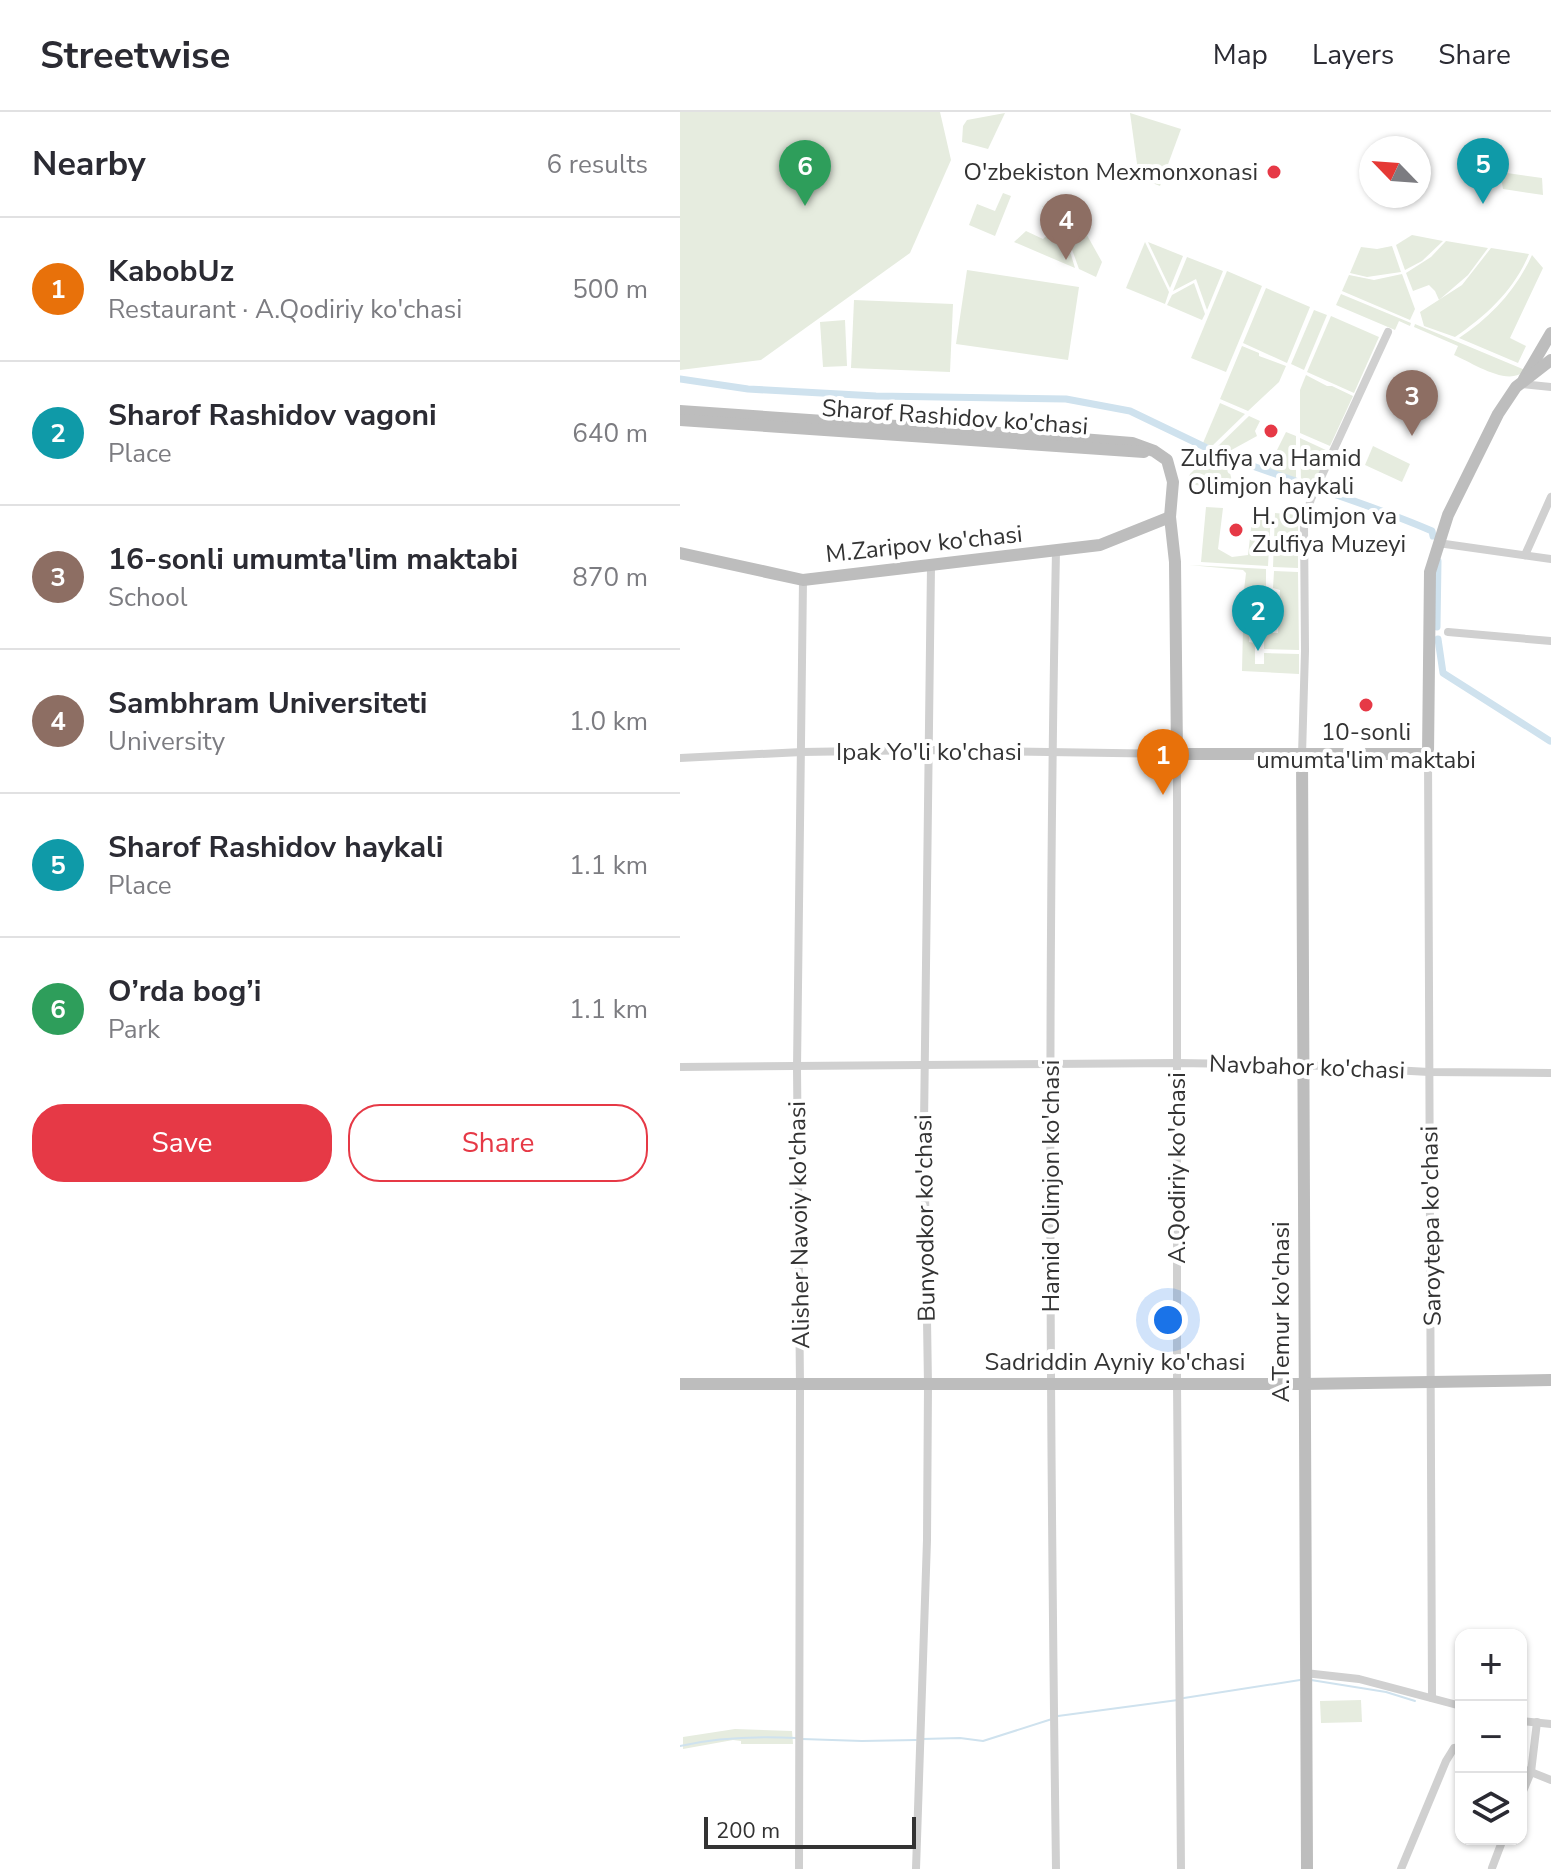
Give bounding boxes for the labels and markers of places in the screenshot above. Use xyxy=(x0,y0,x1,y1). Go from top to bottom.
pin: 5 xyxy=(1457,138,1509,204)
pin: 6 xyxy=(779,140,831,206)
place label: O'zbekiston Mexmonxonasi xyxy=(964,156,1258,188)
marker: O'zbekiston Mexmonxonasi xyxy=(1265,163,1283,181)
pin: 4 xyxy=(1040,194,1092,260)
pin: 3 xyxy=(1386,370,1438,436)
marker: Zulfiya va Hamid Olimjon haykali xyxy=(1262,422,1280,440)
place label: Zulfiya va Hamid Olimjon haykali xyxy=(1181,442,1361,502)
place label: H. Olimjon va Zulfiya Muzeyi xyxy=(1252,500,1406,560)
marker: H. Olimjon va Zulfiya Muzeyi xyxy=(1227,521,1245,539)
pin: 2 xyxy=(1232,585,1284,651)
marker: 10-sonli umumta'lim maktabi xyxy=(1357,696,1375,714)
place label: 10-sonli umumta'lim maktabi xyxy=(1256,716,1476,776)
pin: 1 xyxy=(1137,729,1189,795)

